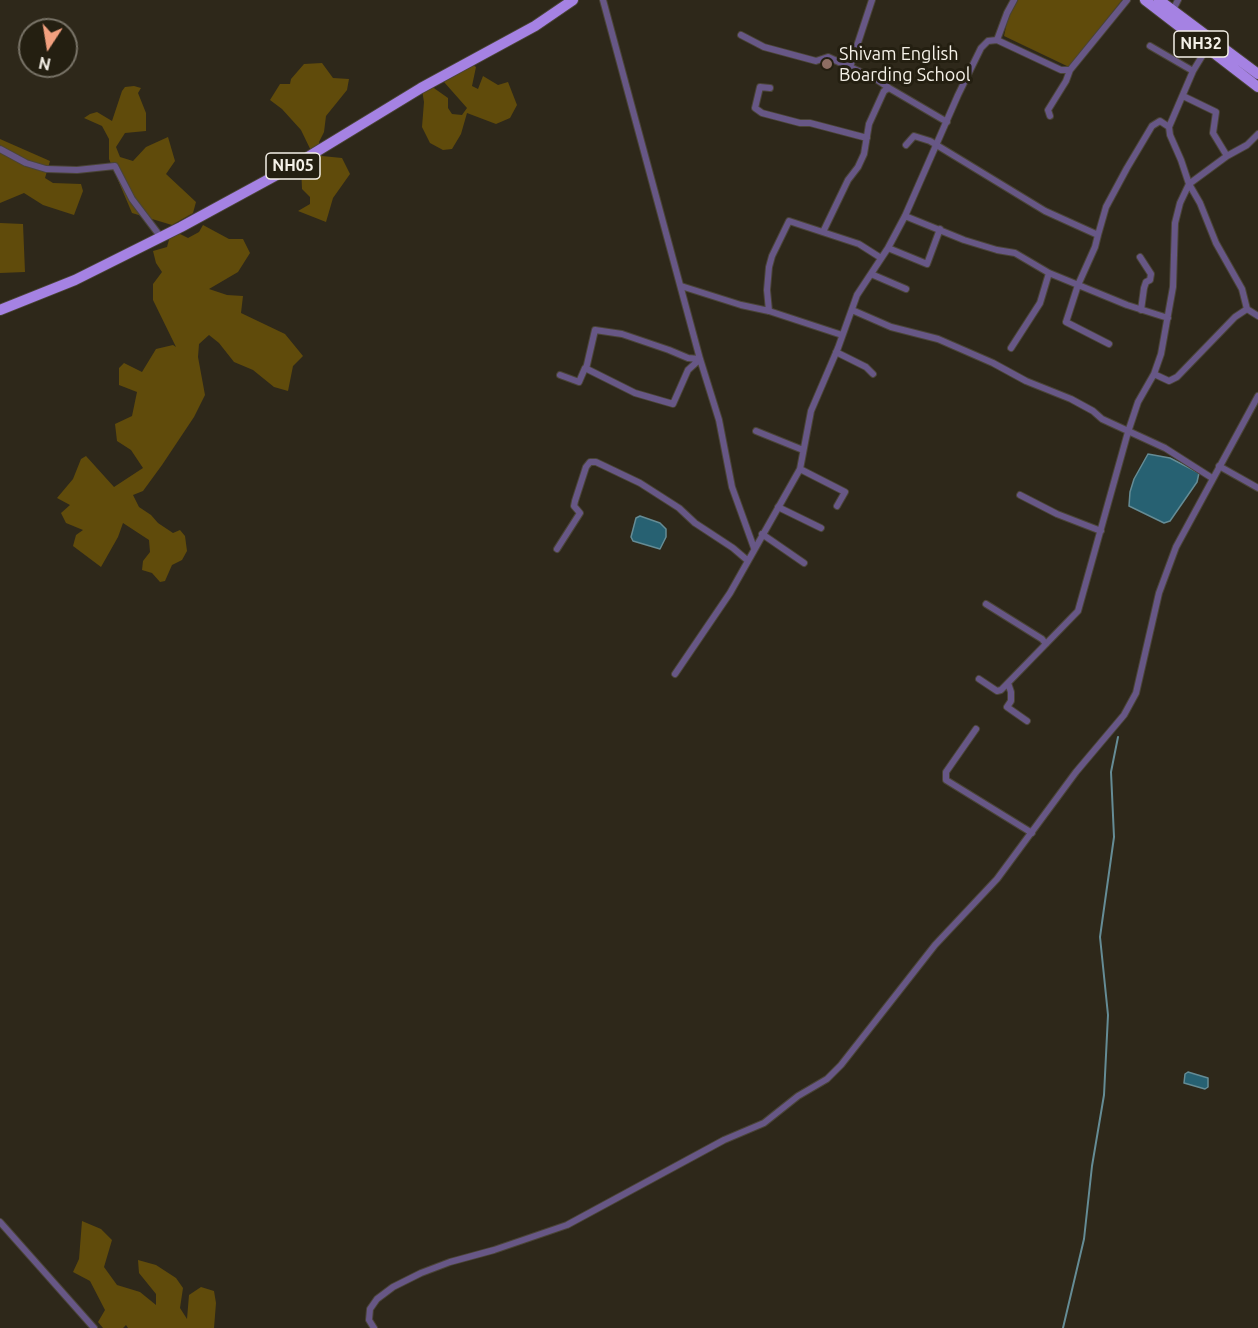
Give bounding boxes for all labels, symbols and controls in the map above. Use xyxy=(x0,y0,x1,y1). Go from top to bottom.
north arrow xyxy=(18,18,78,78)
road number: NH32 xyxy=(1174,31,1228,57)
place label: Shivam English Boarding School xyxy=(839,43,971,86)
text: N xyxy=(37,54,52,74)
marker: Shivam English Boarding School xyxy=(820,57,834,71)
road number: NH05 xyxy=(266,153,320,179)

